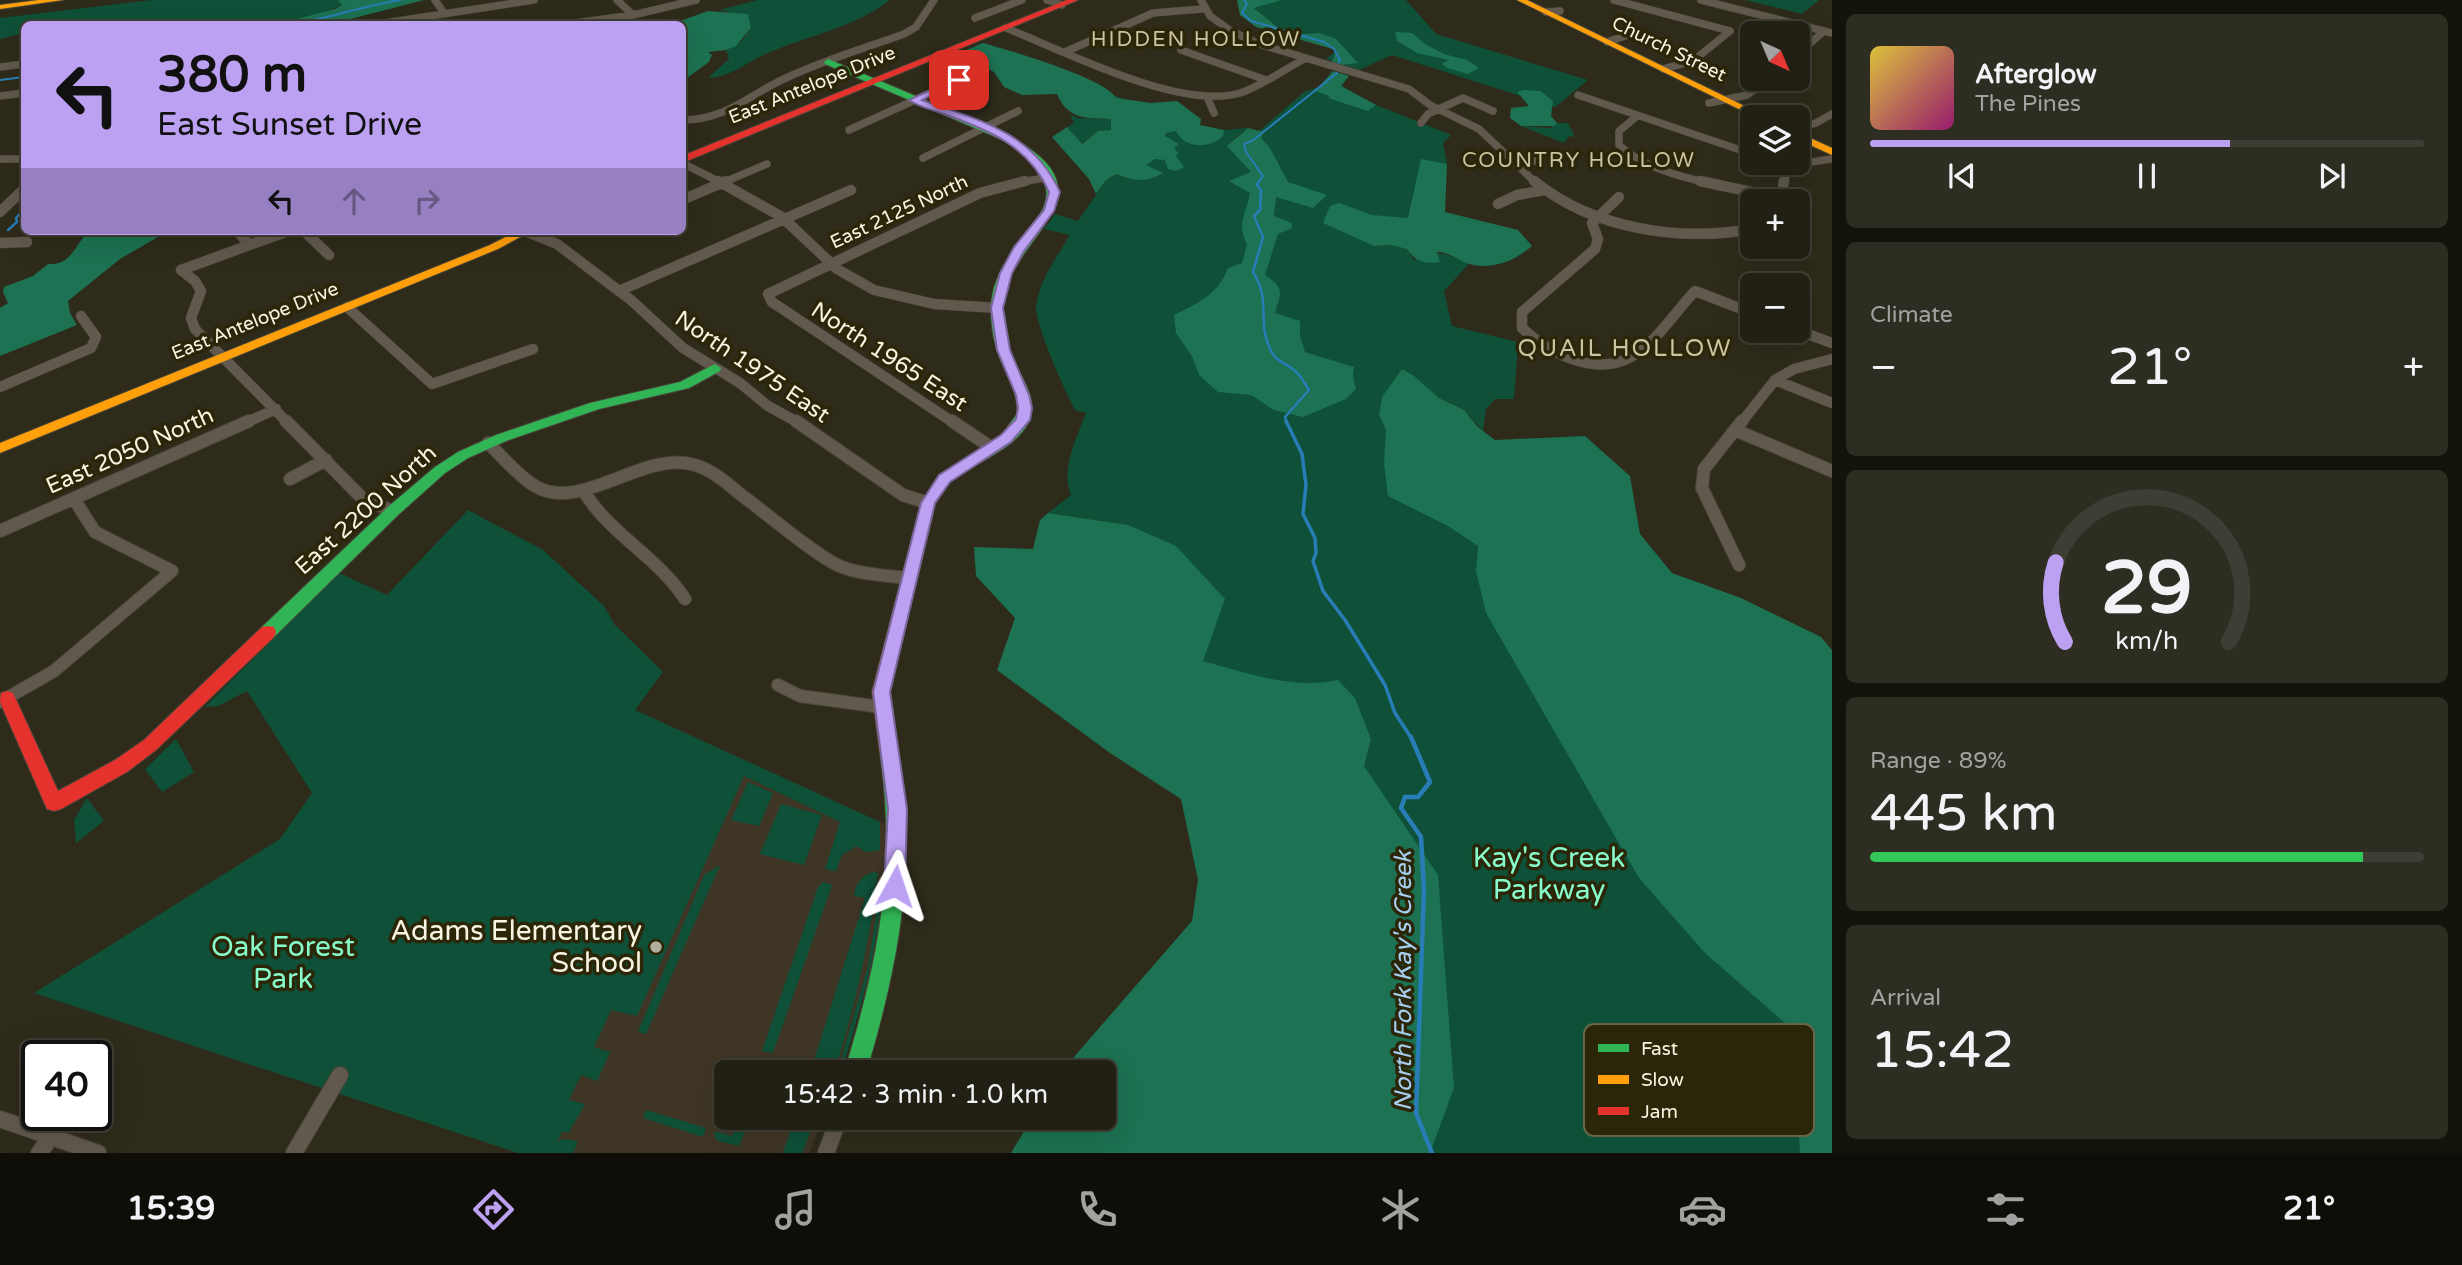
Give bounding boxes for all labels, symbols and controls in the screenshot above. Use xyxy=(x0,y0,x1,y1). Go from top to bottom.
street label: Church Street xyxy=(1608,12,1730,86)
north arrow xyxy=(1740,21,1810,91)
map controls xyxy=(1740,21,1810,343)
district label: HIDDEN HOLLOW xyxy=(1091,27,1301,52)
street label: East Antelope Drive xyxy=(725,41,899,129)
text: 380 m xyxy=(157,46,307,105)
icon: left xyxy=(42,49,133,140)
pin xyxy=(929,50,989,110)
text: Afterglow xyxy=(1975,59,2097,90)
icon: arrive xyxy=(940,61,978,99)
text: The Pines xyxy=(1975,90,2081,118)
button: layers xyxy=(1740,105,1810,175)
text: East Sunset Drive xyxy=(157,106,422,144)
district label: COUNTRY HOLLOW xyxy=(1462,148,1696,173)
icon: previous xyxy=(1943,157,1981,195)
icon: pause xyxy=(2128,157,2166,195)
icon: next xyxy=(2313,157,2351,195)
street label: East 2125 North xyxy=(827,170,971,254)
icon: left xyxy=(262,182,300,220)
icon: ahead xyxy=(335,182,373,220)
icon: right xyxy=(408,182,446,220)
button: + xyxy=(1740,189,1810,259)
button: − xyxy=(1740,273,1810,343)
street label: East Antelope Drive xyxy=(168,277,342,365)
street label: North 1965 East xyxy=(806,296,973,418)
text: Climate xyxy=(1870,301,1953,329)
street label: North 1975 East xyxy=(669,305,835,429)
district label: QUAIL HOLLOW xyxy=(1517,334,1733,363)
text: 21° xyxy=(2107,336,2192,399)
text: − xyxy=(1870,345,1897,391)
text: + xyxy=(2403,345,2424,391)
street label: East 2050 North xyxy=(42,401,218,501)
street label: East 2200 North xyxy=(290,439,442,581)
text: 29 xyxy=(2101,546,2193,634)
text: km/h xyxy=(2116,626,2178,656)
text: Range · 89% xyxy=(1870,747,2006,775)
text: 445 km xyxy=(1870,782,2058,845)
park label: Kay's Creek Parkway xyxy=(1473,841,1625,907)
position arrow xyxy=(858,849,932,923)
water label: North Fork Kay's Creek xyxy=(1389,849,1418,1111)
place label: Adams Elementary School xyxy=(390,914,642,980)
park label: Oak Forest Park xyxy=(211,930,355,996)
marker: Adams Elementary School xyxy=(648,939,664,955)
text: Arrival xyxy=(1870,984,1941,1012)
text: 15:42 xyxy=(1870,1019,2014,1082)
legend xyxy=(1584,1024,1814,1136)
text: Fast xyxy=(1641,1038,1678,1060)
speed limit sign: 40 xyxy=(21,1040,112,1131)
text: Slow xyxy=(1641,1069,1684,1091)
text: 15:42 · 3 min · 1.0 km xyxy=(782,1079,1048,1110)
text: Jam xyxy=(1641,1101,1678,1123)
icon: directions xyxy=(469,1185,518,1234)
icon: music xyxy=(771,1185,820,1234)
icon: phone xyxy=(1073,1185,1122,1234)
icon: climate xyxy=(1376,1185,1425,1234)
icon: car xyxy=(1678,1185,1727,1234)
icon: filters xyxy=(1981,1185,2030,1234)
text: 15:39 xyxy=(127,1190,215,1228)
text: 21° xyxy=(2283,1190,2335,1228)

